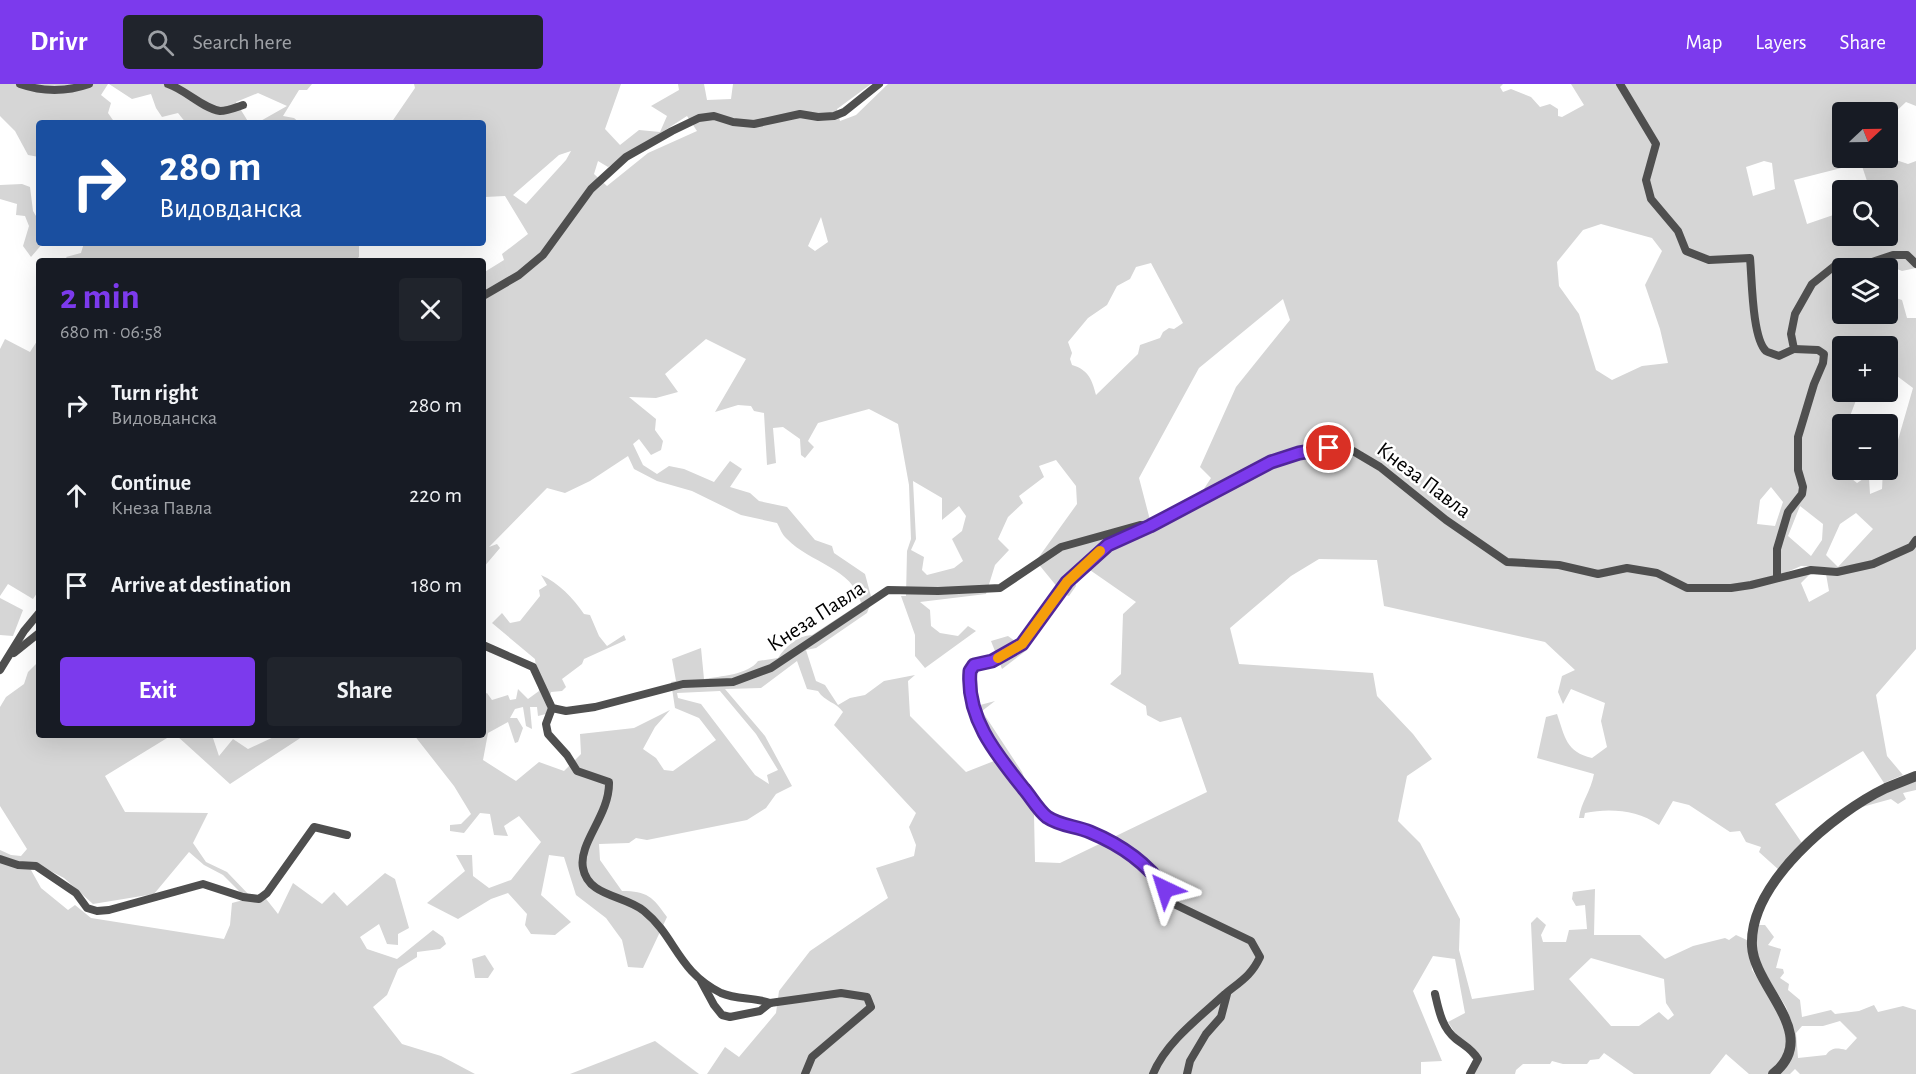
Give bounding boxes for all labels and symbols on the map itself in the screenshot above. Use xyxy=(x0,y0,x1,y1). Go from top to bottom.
north arrow xyxy=(1832,102,1898,168)
pin xyxy=(1303,422,1354,473)
street label: Кнеза Павла xyxy=(1373,438,1475,522)
street label: Кнеза Павла xyxy=(763,576,869,656)
position arrow xyxy=(1133,857,1197,921)

